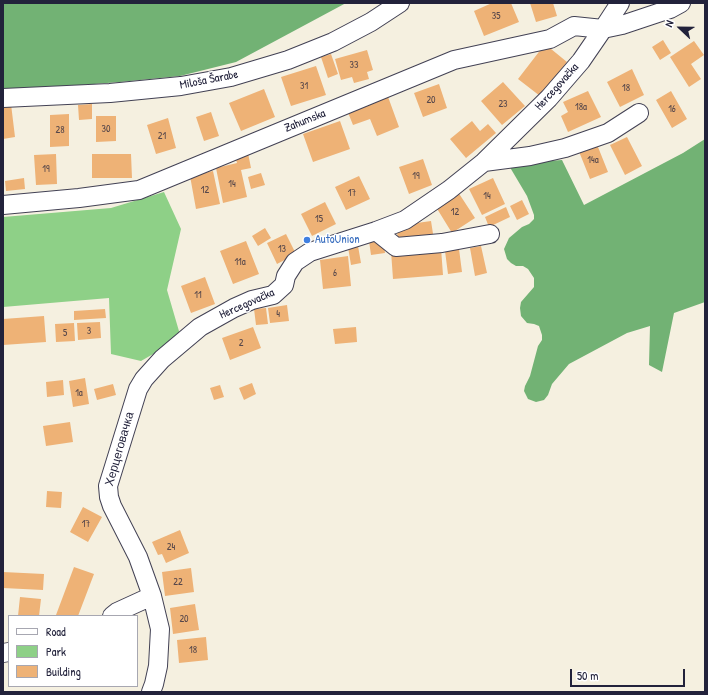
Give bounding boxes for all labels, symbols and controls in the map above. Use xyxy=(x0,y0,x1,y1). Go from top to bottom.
north arrow xyxy=(660,8,700,48)
house number: 35 xyxy=(492,10,500,22)
text: N xyxy=(661,18,676,29)
house number: 33 xyxy=(350,59,358,71)
street label: Hercegovačka xyxy=(532,60,582,114)
street label: Miloša Šarabe xyxy=(179,67,239,93)
house number: 31 xyxy=(300,80,308,92)
house number: 18 xyxy=(622,82,630,94)
house number: 20 xyxy=(426,94,436,106)
house number: 23 xyxy=(498,98,508,110)
house number: 18a xyxy=(575,101,587,113)
house number: 16 xyxy=(668,103,676,115)
street label: Zahumska xyxy=(282,106,328,136)
house number: 30 xyxy=(102,123,110,135)
house number: 28 xyxy=(55,124,65,136)
house number: 21 xyxy=(158,130,166,142)
house number: 14a xyxy=(587,154,599,166)
house number: 19 xyxy=(42,163,50,175)
house number: 19 xyxy=(412,170,420,182)
house number: 14 xyxy=(228,178,236,190)
house number: 12 xyxy=(201,184,209,196)
house number: 17 xyxy=(348,187,356,199)
house number: 14 xyxy=(483,190,491,202)
house number: 12 xyxy=(451,206,459,218)
house number: 15 xyxy=(315,213,323,225)
place label: AutoUnion xyxy=(315,233,360,247)
marker: AutoUnion xyxy=(302,235,312,245)
house number: 13 xyxy=(278,243,286,255)
house number: 11a xyxy=(234,256,246,268)
house number: 6 xyxy=(333,267,337,279)
street label: Hercegovačka xyxy=(217,286,277,322)
house number: 11 xyxy=(194,289,202,301)
house number: 4 xyxy=(276,308,280,320)
house number: 3 xyxy=(87,325,91,337)
house number: 5 xyxy=(63,327,67,339)
house number: 2 xyxy=(239,337,243,349)
house number: 1a xyxy=(75,387,83,399)
street label: Херцеговачка xyxy=(103,410,137,488)
house number: 17 xyxy=(82,518,90,530)
house number: 24 xyxy=(167,541,175,553)
house number: 22 xyxy=(173,576,183,588)
house number: 20 xyxy=(179,613,189,625)
legend xyxy=(8,615,138,687)
text: Road xyxy=(46,623,66,640)
text: Park xyxy=(46,643,66,660)
house number: 18 xyxy=(189,644,197,656)
scale bar xyxy=(572,661,687,687)
text: Building xyxy=(46,663,81,680)
text: 50 m xyxy=(577,667,598,684)

